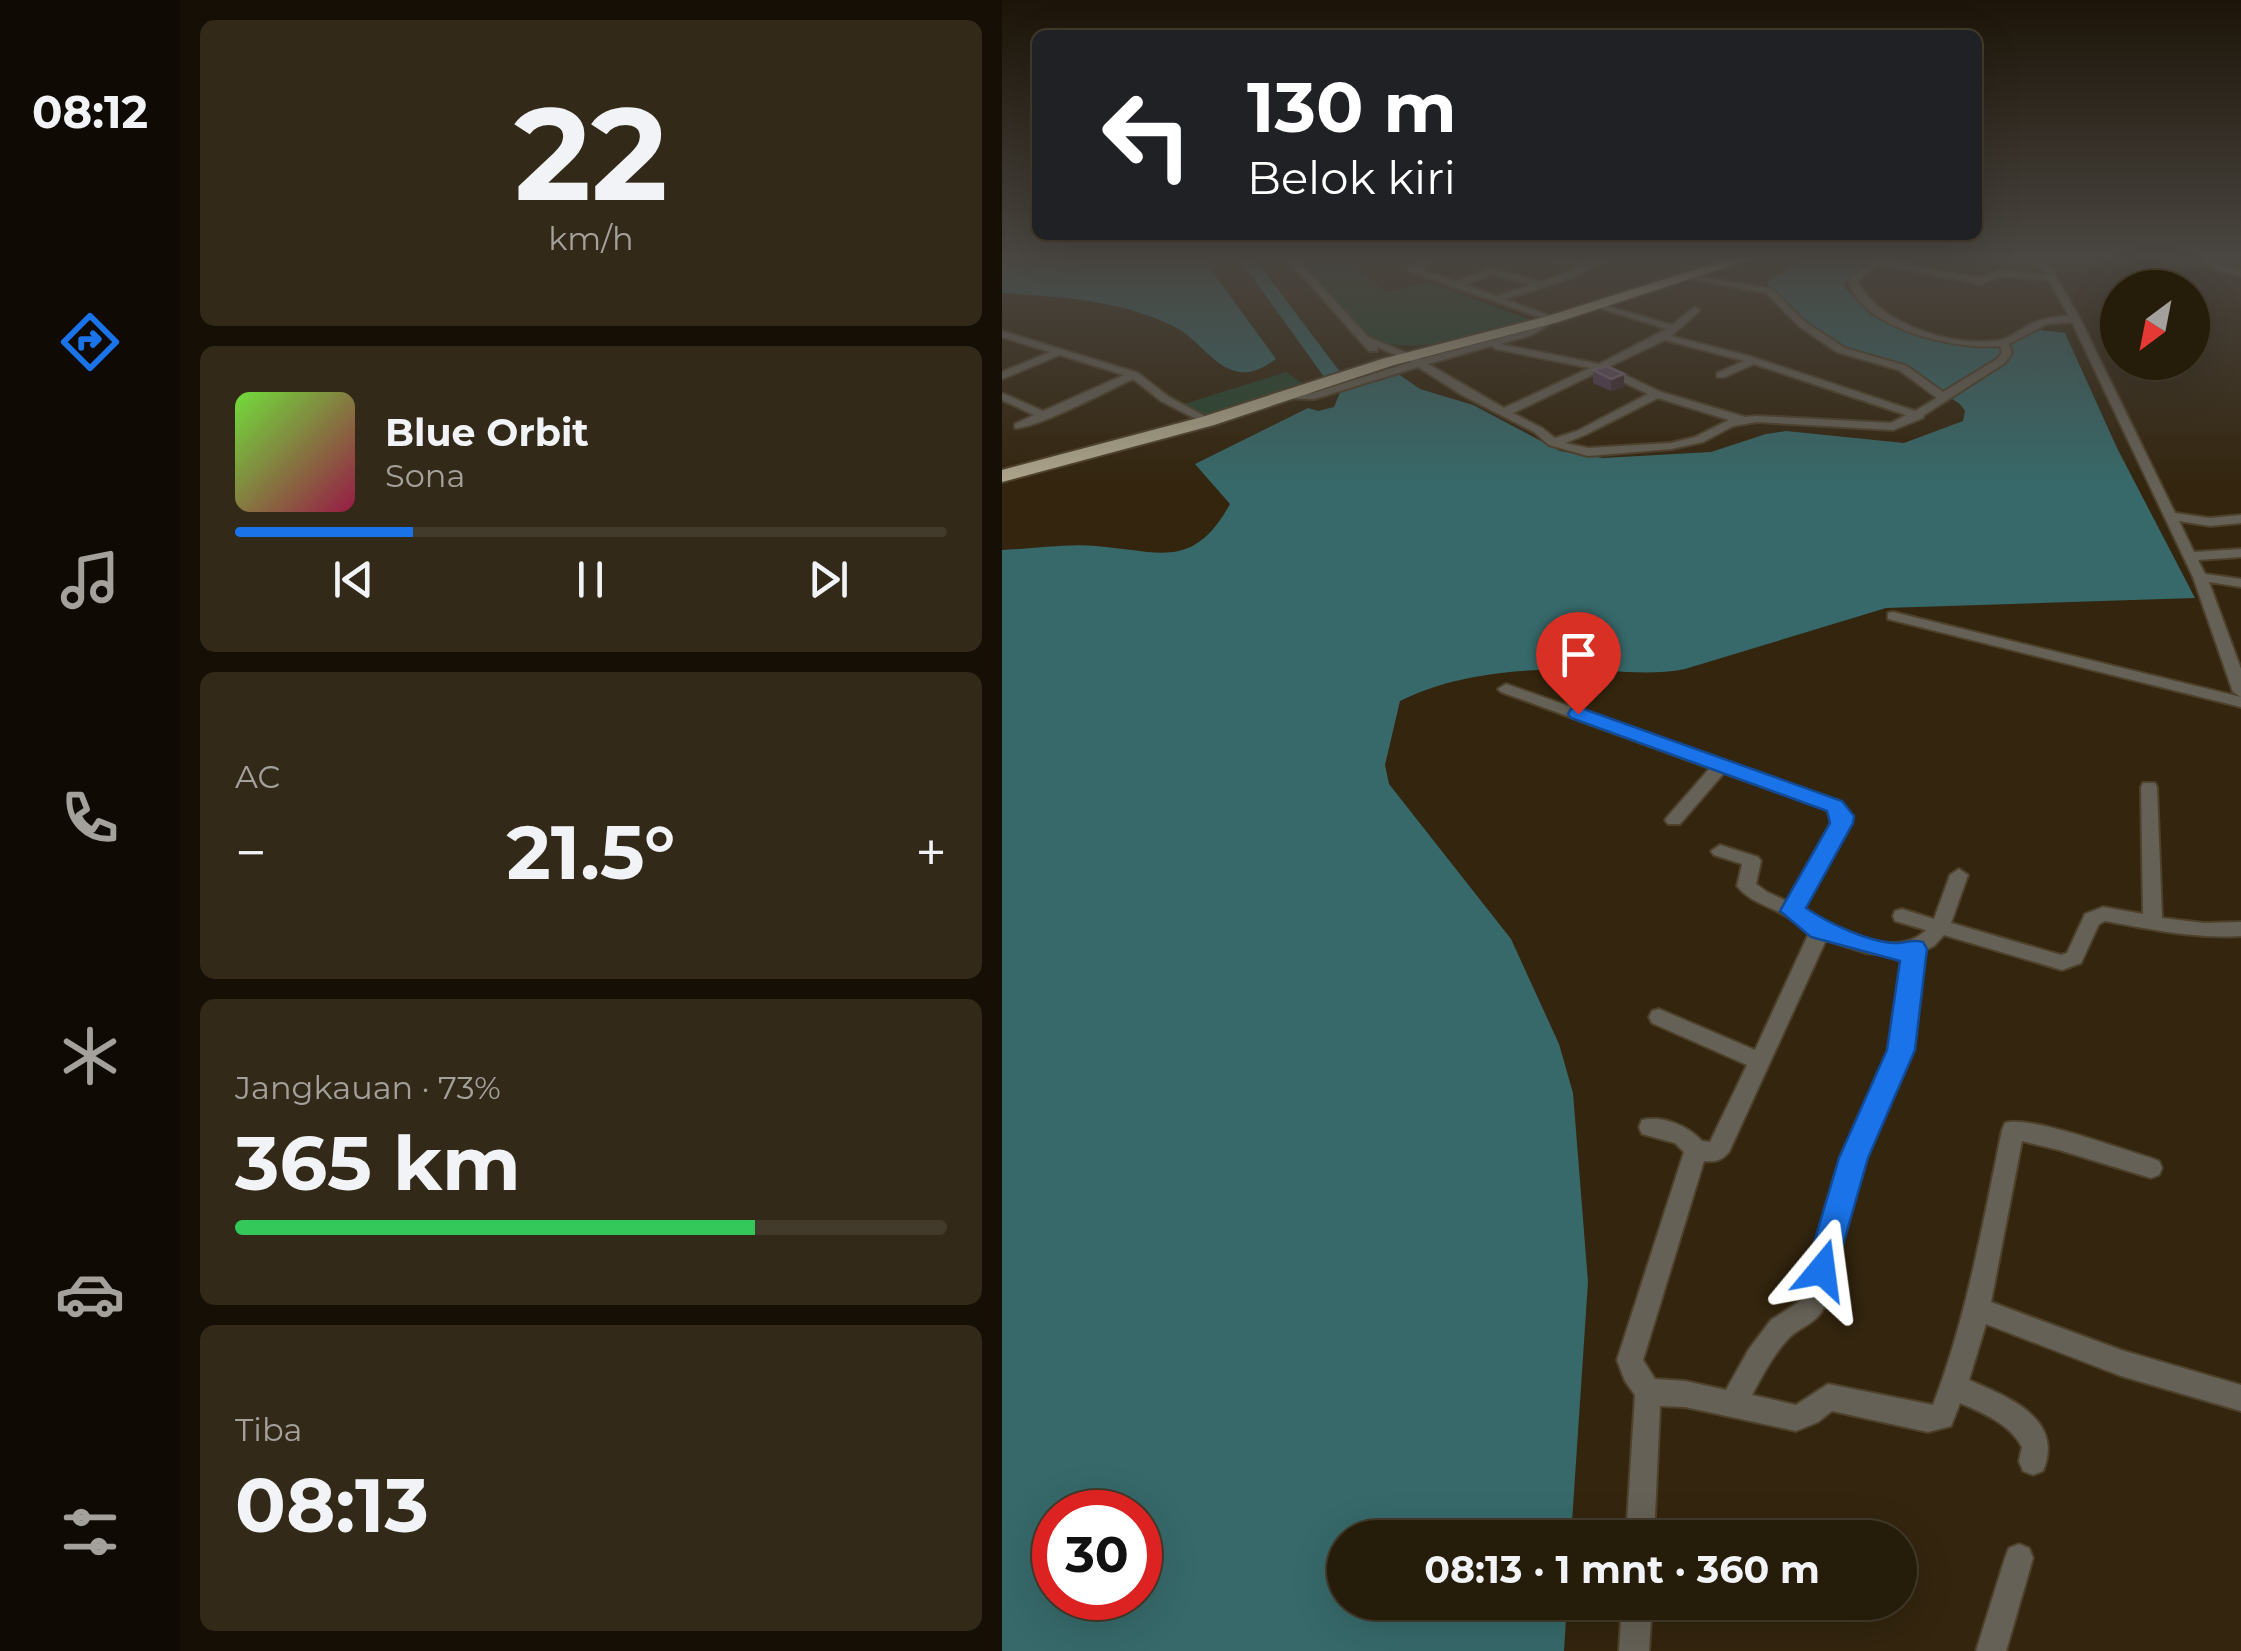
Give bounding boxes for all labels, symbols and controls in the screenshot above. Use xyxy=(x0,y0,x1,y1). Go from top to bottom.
text: 130 m xyxy=(1247,64,1457,150)
icon: left xyxy=(1082,70,1212,200)
text: 22 xyxy=(514,74,668,233)
text: 08:12 xyxy=(32,84,148,139)
text: Belok kiri xyxy=(1247,150,1456,205)
text: km/h xyxy=(548,219,634,258)
north arrow xyxy=(2100,270,2210,380)
map controls xyxy=(2100,270,2210,380)
icon: directions xyxy=(55,307,125,377)
text: Blue Orbit xyxy=(385,409,589,456)
text: Sona xyxy=(385,456,465,495)
icon: music xyxy=(55,545,125,615)
icon: previous xyxy=(326,552,381,607)
icon: pause xyxy=(563,552,618,607)
icon: next xyxy=(801,552,856,607)
pin xyxy=(1536,612,1621,715)
icon: arrive xyxy=(1551,627,1606,682)
text: AC xyxy=(235,757,280,796)
icon: phone xyxy=(55,783,125,853)
text: 21.5° xyxy=(507,806,675,898)
text: − xyxy=(235,819,267,886)
text: + xyxy=(915,819,947,886)
icon: climate xyxy=(55,1021,125,1091)
text: Jangkauan · 73% xyxy=(235,1068,501,1107)
text: 365 km xyxy=(235,1117,521,1209)
position arrow xyxy=(1770,1218,1874,1322)
icon: car xyxy=(55,1259,125,1329)
text: Tiba xyxy=(235,1410,302,1449)
text: 08:13 xyxy=(235,1459,429,1551)
speed limit sign: 30 xyxy=(1032,1490,1162,1620)
icon: filters xyxy=(55,1497,125,1567)
text: 08:13 · 1 mnt · 360 m xyxy=(1424,1546,1820,1593)

